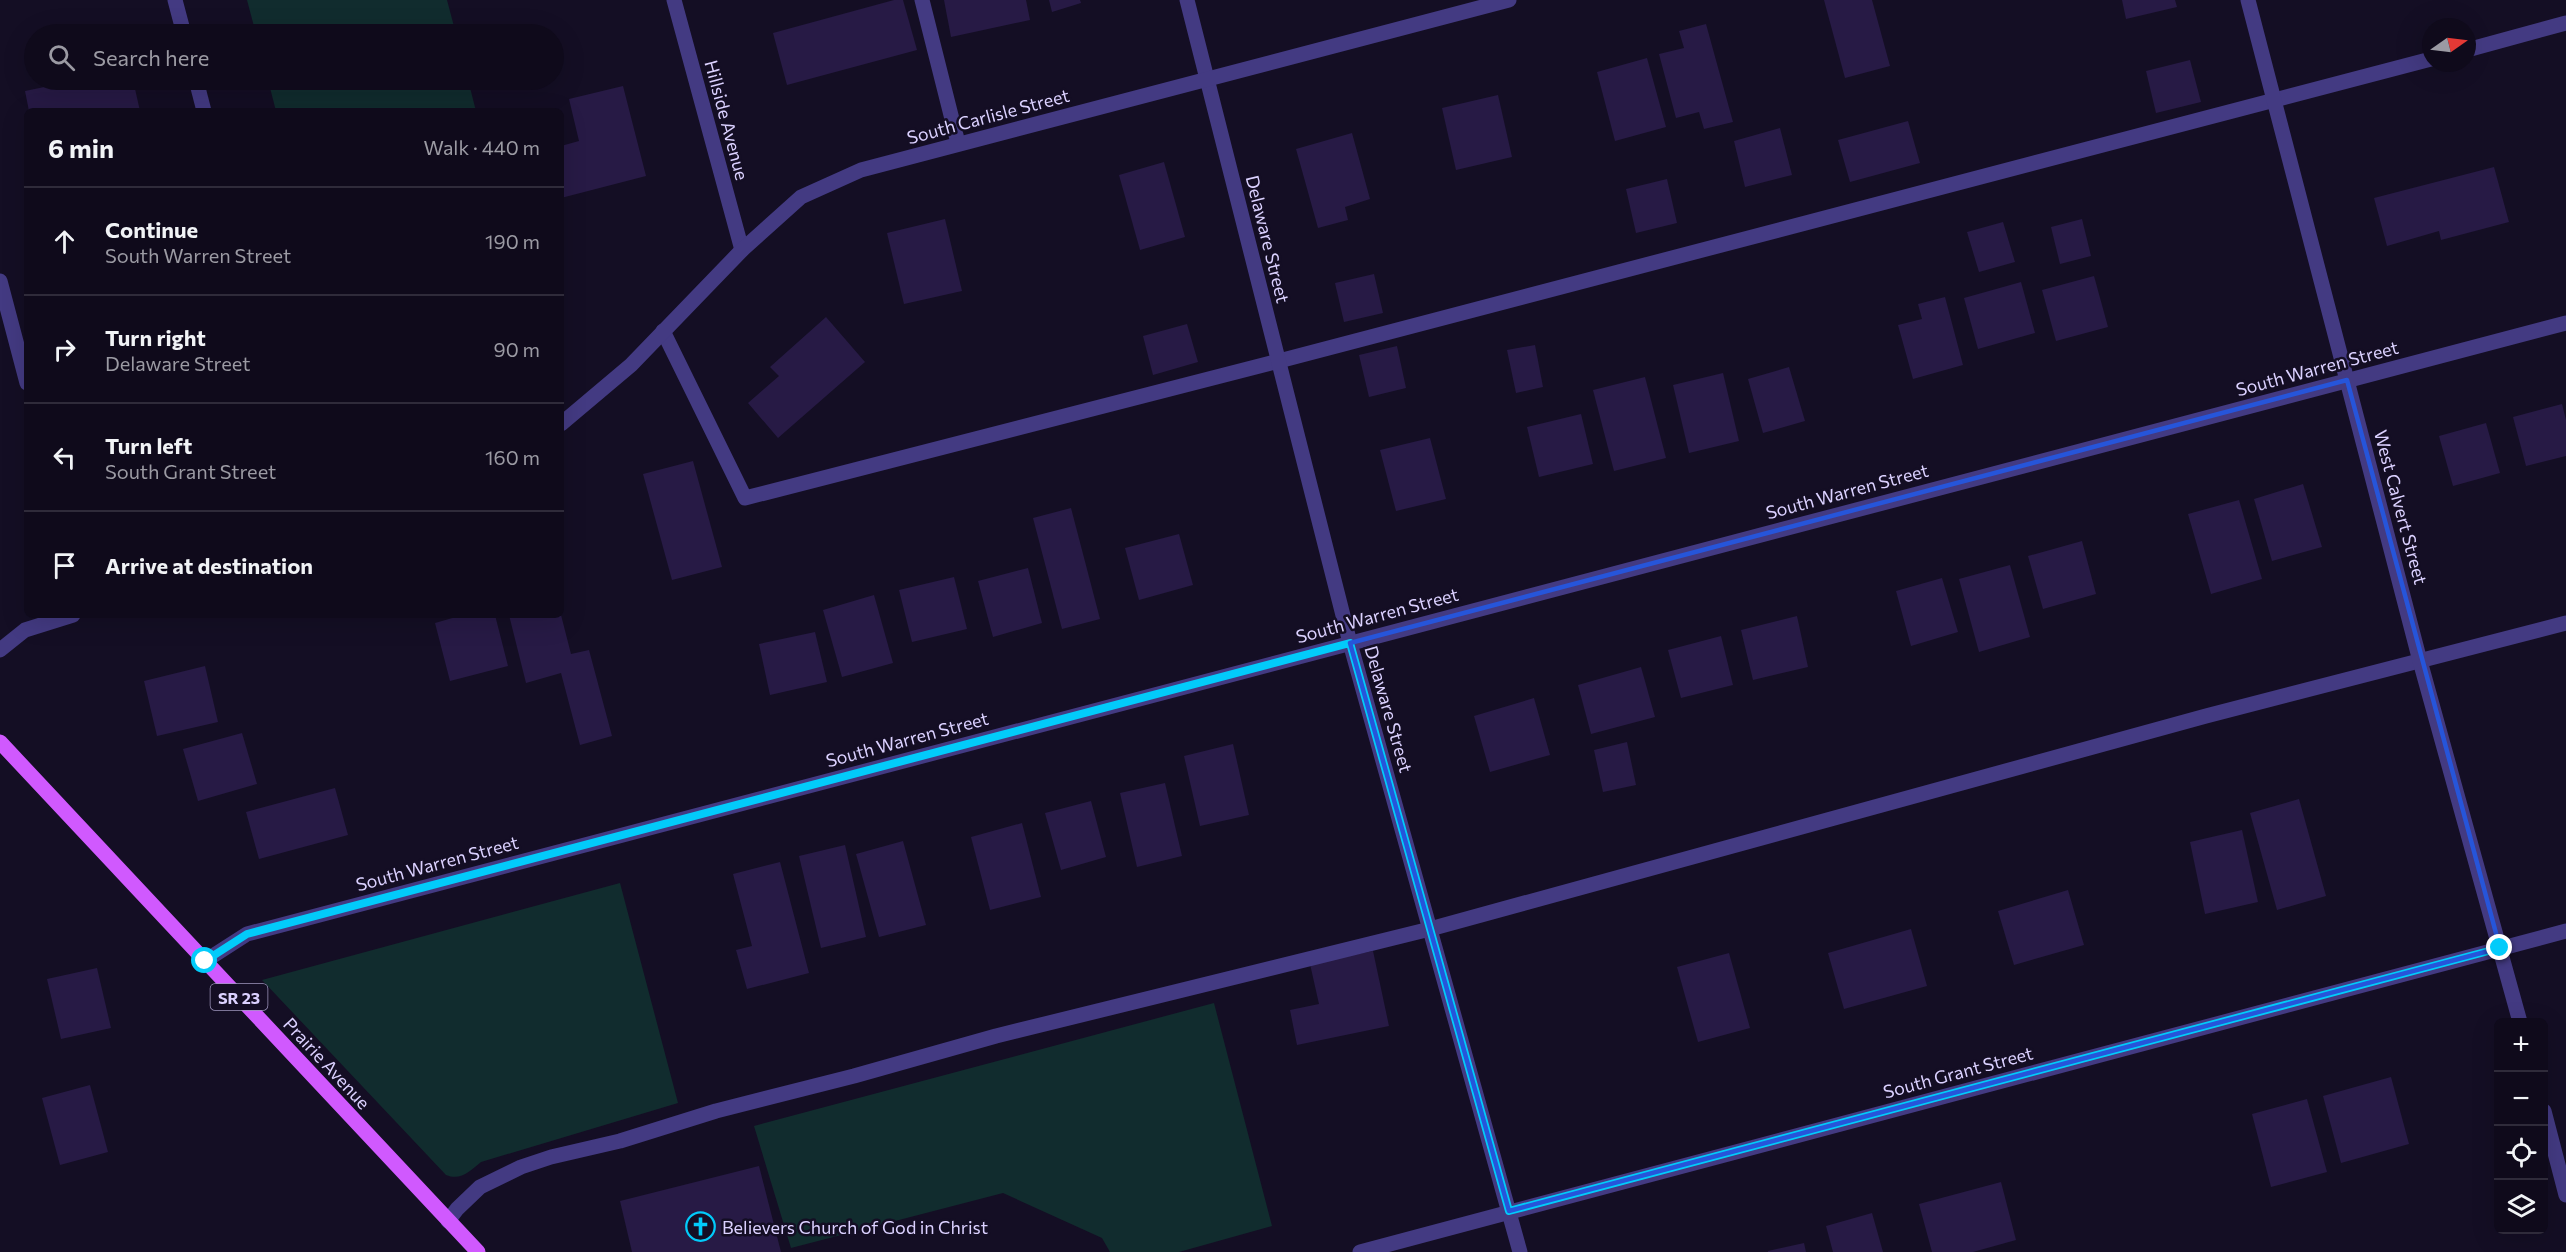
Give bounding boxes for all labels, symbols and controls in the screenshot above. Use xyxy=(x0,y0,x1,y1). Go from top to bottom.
north arrow xyxy=(2422,18,2476,72)
search box xyxy=(24,24,564,90)
icon: search xyxy=(45,41,78,74)
text: Search here xyxy=(93,44,209,71)
street label: Hillside Avenue xyxy=(700,58,754,182)
street label: South Carlisle Street xyxy=(904,84,1072,148)
text: 6 min xyxy=(48,132,114,163)
text: Walk · 440 m xyxy=(424,135,540,159)
street label: Delaware Street xyxy=(1241,173,1295,305)
text: Continue xyxy=(105,216,198,243)
icon: ahead xyxy=(48,225,81,258)
text: 190 m xyxy=(485,229,540,253)
text: South Warren Street xyxy=(105,243,291,267)
text: Turn right xyxy=(105,324,206,351)
icon: right xyxy=(48,333,81,366)
street label: South Warren Street xyxy=(2233,336,2401,400)
text: 90 m xyxy=(494,337,540,361)
text: Delaware Street xyxy=(105,351,250,375)
street label: West Calvert Street xyxy=(2370,427,2432,587)
text: Turn left xyxy=(105,432,192,459)
icon: left xyxy=(48,441,81,474)
text: 160 m xyxy=(485,445,540,469)
text: South Grant Street xyxy=(105,459,276,483)
street label: South Warren Street xyxy=(1763,459,1931,523)
icon: arrive xyxy=(48,549,81,582)
text: Arrive at destination xyxy=(105,552,313,579)
street label: South Warren Street xyxy=(1293,583,1461,647)
street label: Delaware Street xyxy=(1360,643,1418,775)
street label: South Warren Street xyxy=(823,707,991,771)
street label: South Warren Street xyxy=(353,831,521,895)
route end xyxy=(2486,934,2512,960)
route start xyxy=(191,947,217,973)
road number: SR 23 xyxy=(210,984,268,1010)
street label: Prairie Avenue xyxy=(279,1013,375,1113)
map controls xyxy=(2494,1018,2548,1234)
button: + xyxy=(2494,1018,2548,1072)
street label: South Grant Street xyxy=(1881,1041,2035,1103)
button: − xyxy=(2494,1072,2548,1126)
button: locate xyxy=(2494,1126,2548,1180)
button: layers xyxy=(2494,1180,2548,1234)
church icon: Believers Church of God in Christ xyxy=(685,1211,717,1243)
place label: Believers Church of God in Christ xyxy=(722,1216,988,1238)

